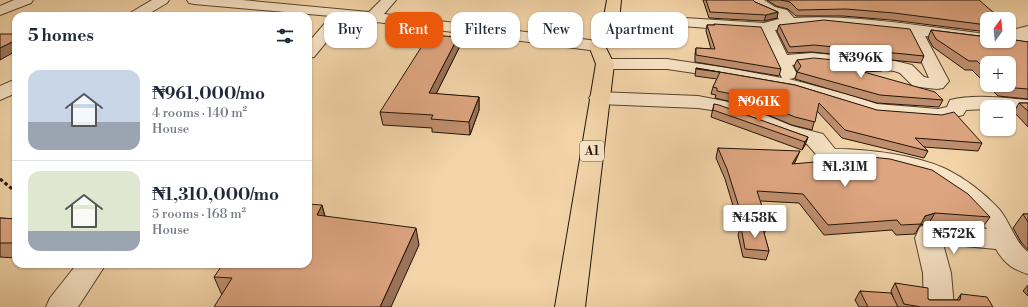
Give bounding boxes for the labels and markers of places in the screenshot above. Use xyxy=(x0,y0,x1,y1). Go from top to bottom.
pin: ₦396K xyxy=(833,45,889,79)
pin: ₦961K xyxy=(731,89,787,123)
pin: ₦1.31M xyxy=(812,154,878,188)
pin: ₦458K xyxy=(727,205,783,239)
pin: ₦572K xyxy=(926,221,982,255)

